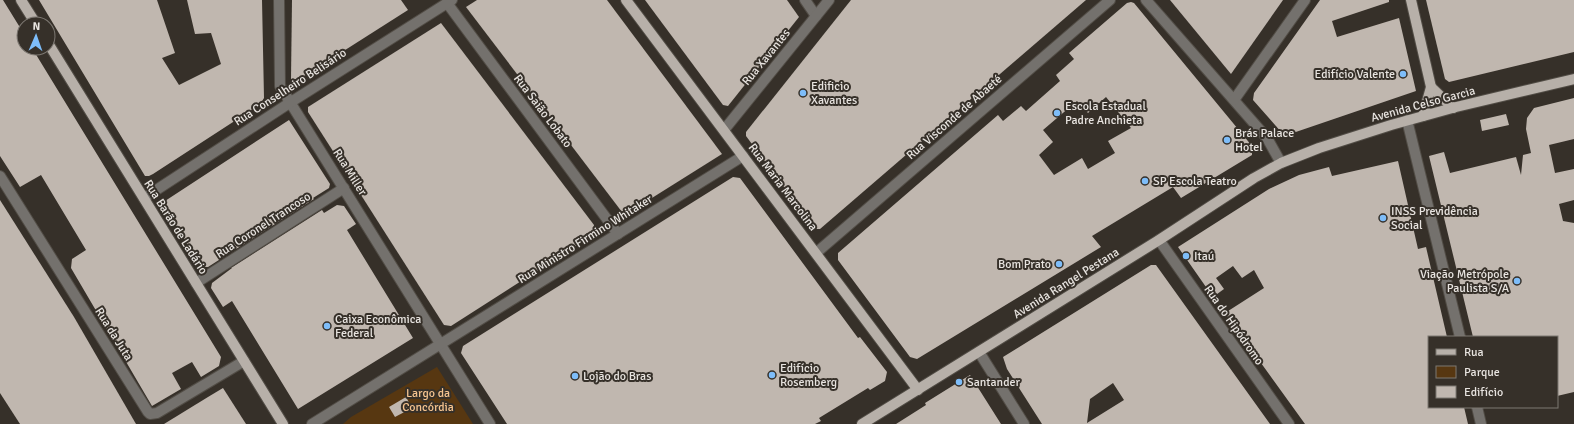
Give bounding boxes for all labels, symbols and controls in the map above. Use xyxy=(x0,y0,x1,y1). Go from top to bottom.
north arrow xyxy=(16,16,56,56)
text: N xyxy=(32,20,40,33)
street label: Rua Xavantes xyxy=(739,26,794,89)
street label: Rua Conselheiro Belisário xyxy=(231,45,349,129)
place label: Edifício Valente xyxy=(1315,67,1395,82)
marker: Edifício Valente xyxy=(1398,69,1408,79)
street label: Rua Saião Lobato xyxy=(510,72,575,151)
street label: Rua Visconde de Abaeté xyxy=(903,72,1005,163)
place label: Edificio Xavantes xyxy=(811,79,857,108)
street label: Avenida Celso Garcia xyxy=(1369,83,1477,126)
marker: Edificio Xavantes xyxy=(798,88,808,98)
place label: Escola Estadual Padre Anchieta xyxy=(1065,99,1146,128)
marker: Escola Estadual Padre Anchieta xyxy=(1052,108,1062,118)
place label: Brás Palace Hotel xyxy=(1235,126,1294,155)
marker: Brás Palace Hotel xyxy=(1222,135,1232,145)
street label: Rua Maria Marcolina xyxy=(745,141,820,234)
street label: Rua Miller xyxy=(329,146,370,199)
place label: SP Escola Teatro xyxy=(1153,174,1237,189)
marker: SP Escola Teatro xyxy=(1140,176,1150,186)
street label: Rua Barão de Ladário xyxy=(140,177,211,277)
street label: Rua Coronel Trancoso xyxy=(213,189,314,262)
street label: Rua Ministro Firmino Whitaker xyxy=(515,191,656,287)
place label: INSS Previdência Social xyxy=(1391,204,1478,233)
marker: INSS Previdência Social xyxy=(1378,213,1388,223)
street label: Avenida Rangel Pestana xyxy=(1010,245,1122,322)
place label: Itaú xyxy=(1194,249,1214,264)
marker: Itaú xyxy=(1181,251,1191,261)
place label: Bom Prato xyxy=(998,257,1051,272)
marker: Bom Prato xyxy=(1054,259,1064,269)
place label: Viação Metrópole Paulista S/A xyxy=(1420,267,1510,296)
marker: Viação Metrópole Paulista S/A xyxy=(1512,276,1522,286)
street label: Rua do Hipódromo xyxy=(1200,282,1267,368)
street label: Rua da Juta xyxy=(91,305,136,363)
place label: Caixa Econômica Federal xyxy=(335,312,421,341)
marker: Caixa Econômica Federal xyxy=(322,321,332,331)
legend xyxy=(1428,336,1558,408)
text: Rua xyxy=(1464,345,1484,360)
place label: Edifício Rosemberg xyxy=(780,361,837,390)
text: Parque xyxy=(1464,365,1500,380)
place label: Lojão do Bras xyxy=(583,369,651,384)
marker: Edifício Rosemberg xyxy=(767,370,777,380)
marker: Lojão do Bras xyxy=(570,371,580,381)
place label: Santander xyxy=(967,375,1020,390)
marker: Santander xyxy=(954,377,964,387)
text: Edifício xyxy=(1464,385,1503,400)
park label: Largo da Concórdia xyxy=(402,386,454,415)

